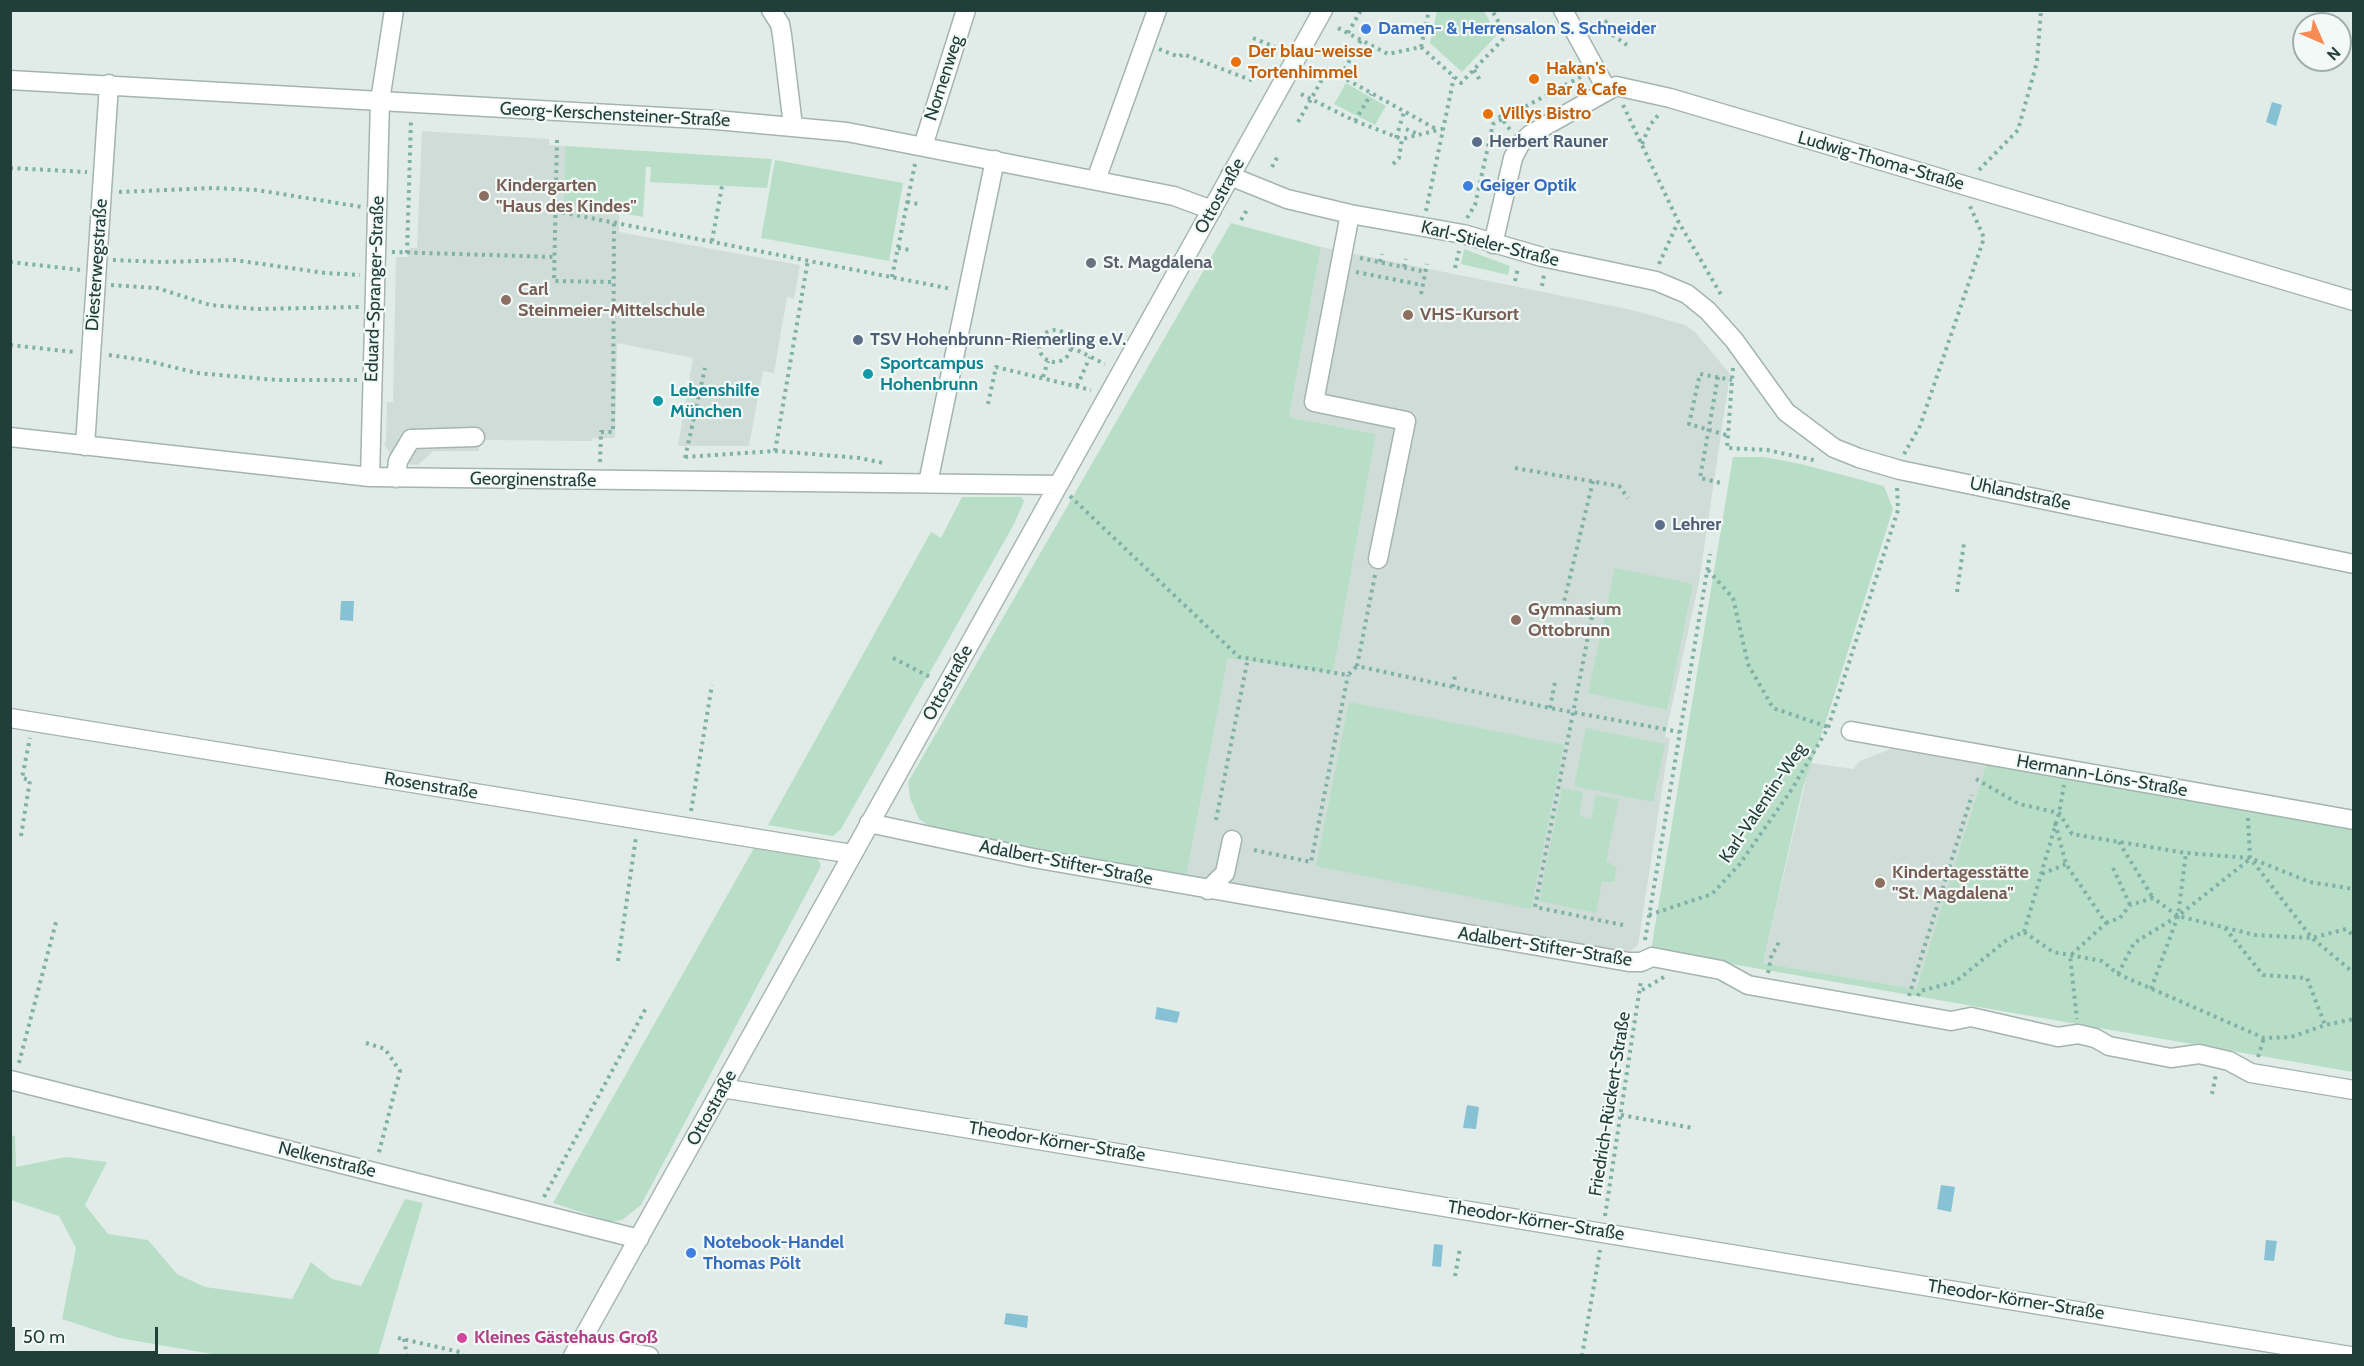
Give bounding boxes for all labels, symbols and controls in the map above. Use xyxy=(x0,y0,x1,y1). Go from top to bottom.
north arrow xyxy=(2292,12,2352,72)
place label: Damen- & Herrensalon S. Schneider xyxy=(1378,18,1656,40)
marker: Damen- & Herrensalon S. Schneider xyxy=(1359,22,1373,36)
street label: Nornenweg xyxy=(920,33,968,123)
place label: Der blau-weisse Tortenhimmel xyxy=(1248,41,1373,84)
text: N xyxy=(2323,43,2344,64)
marker: Der blau-weisse Tortenhimmel xyxy=(1229,55,1243,69)
place label: Hakan's Bar & Cafe xyxy=(1546,58,1627,100)
marker: Hakan's Bar & Cafe xyxy=(1527,72,1541,86)
street label: Georg-Kerschensteiner-Straße xyxy=(499,98,731,132)
place label: Villys Bistro xyxy=(1500,103,1591,125)
marker: Villys Bistro xyxy=(1481,107,1495,121)
street label: Ludwig-Thoma-Straße xyxy=(1795,127,1967,195)
place label: Herbert Rauner xyxy=(1489,131,1608,153)
marker: Herbert Rauner xyxy=(1470,135,1484,149)
street label: Ottostraße xyxy=(1190,154,1250,238)
place label: Kindergarten "Haus des Kindes" xyxy=(496,175,637,218)
place label: Geiger Optik xyxy=(1480,175,1577,197)
marker: Geiger Optik xyxy=(1461,179,1475,193)
marker: Kindergarten "Haus des Kindes" xyxy=(477,189,491,203)
street label: Eduard-Spranger-Straße xyxy=(361,196,389,382)
street label: Diesterwegstraße xyxy=(82,198,112,332)
street label: Karl-Stieler-Straße xyxy=(1419,216,1561,272)
place label: St. Magdalena xyxy=(1103,252,1212,274)
marker: St. Magdalena xyxy=(1084,256,1098,270)
place label: Carl Steinmeier-Mittelschule xyxy=(518,279,705,322)
marker: Carl Steinmeier-Mittelschule xyxy=(499,293,513,307)
place label: VHS-Kursort xyxy=(1420,304,1519,326)
marker: VHS-Kursort xyxy=(1401,308,1415,322)
place label: TSV Hohenbrunn-Riemerling e.V. xyxy=(870,329,1126,351)
marker: TSV Hohenbrunn-Riemerling e.V. xyxy=(851,333,865,347)
place label: Sportcampus Hohenbrunn xyxy=(880,353,984,395)
marker: Sportcampus Hohenbrunn xyxy=(861,367,875,381)
place label: Lebenshilfe München xyxy=(670,380,759,422)
marker: Lebenshilfe München xyxy=(651,394,665,408)
street label: Georginenstraße xyxy=(470,468,596,492)
street label: Uhlandstraße xyxy=(1967,473,2073,515)
place label: Lehrer xyxy=(1672,514,1721,536)
marker: Lehrer xyxy=(1653,518,1667,532)
place label: Gymnasium Ottobrunn xyxy=(1528,599,1621,642)
marker: Gymnasium Ottobrunn xyxy=(1509,613,1523,627)
street label: Ottostraße xyxy=(918,641,978,725)
street label: Karl-Valentin-Weg xyxy=(1715,739,1811,867)
street label: Hermann-Löns-Straße xyxy=(2015,750,2189,802)
street label: Rosenstraße xyxy=(383,768,479,804)
street label: Adalbert-Stifter-Straße xyxy=(977,836,1155,890)
place label: Kindertagesstätte "St. Magdalena" xyxy=(1892,862,2029,904)
marker: Kindertagesstätte "St. Magdalena" xyxy=(1873,876,1887,890)
street label: Adalbert-Stifter-Straße xyxy=(1456,923,1634,971)
street label: Friedrich-Rückert-Straße xyxy=(1585,1010,1635,1198)
street label: Ottostraße xyxy=(682,1066,742,1150)
street label: Theodor-Körner-Straße xyxy=(967,1117,1147,1167)
street label: Nelkenstraße xyxy=(276,1137,378,1183)
street label: Theodor-Körner-Straße xyxy=(1446,1196,1626,1246)
place label: Notebook-Handel Thomas Pölt xyxy=(703,1232,844,1274)
marker: Notebook-Handel Thomas Pölt xyxy=(684,1246,698,1260)
street label: Theodor-Körner-Straße xyxy=(1926,1275,2106,1325)
scale bar xyxy=(15,1315,160,1353)
text: 50 m xyxy=(23,1326,65,1348)
place label: Kleines Gästehaus Groß xyxy=(474,1327,658,1349)
marker: Kleines Gästehaus Groß xyxy=(455,1331,469,1345)

